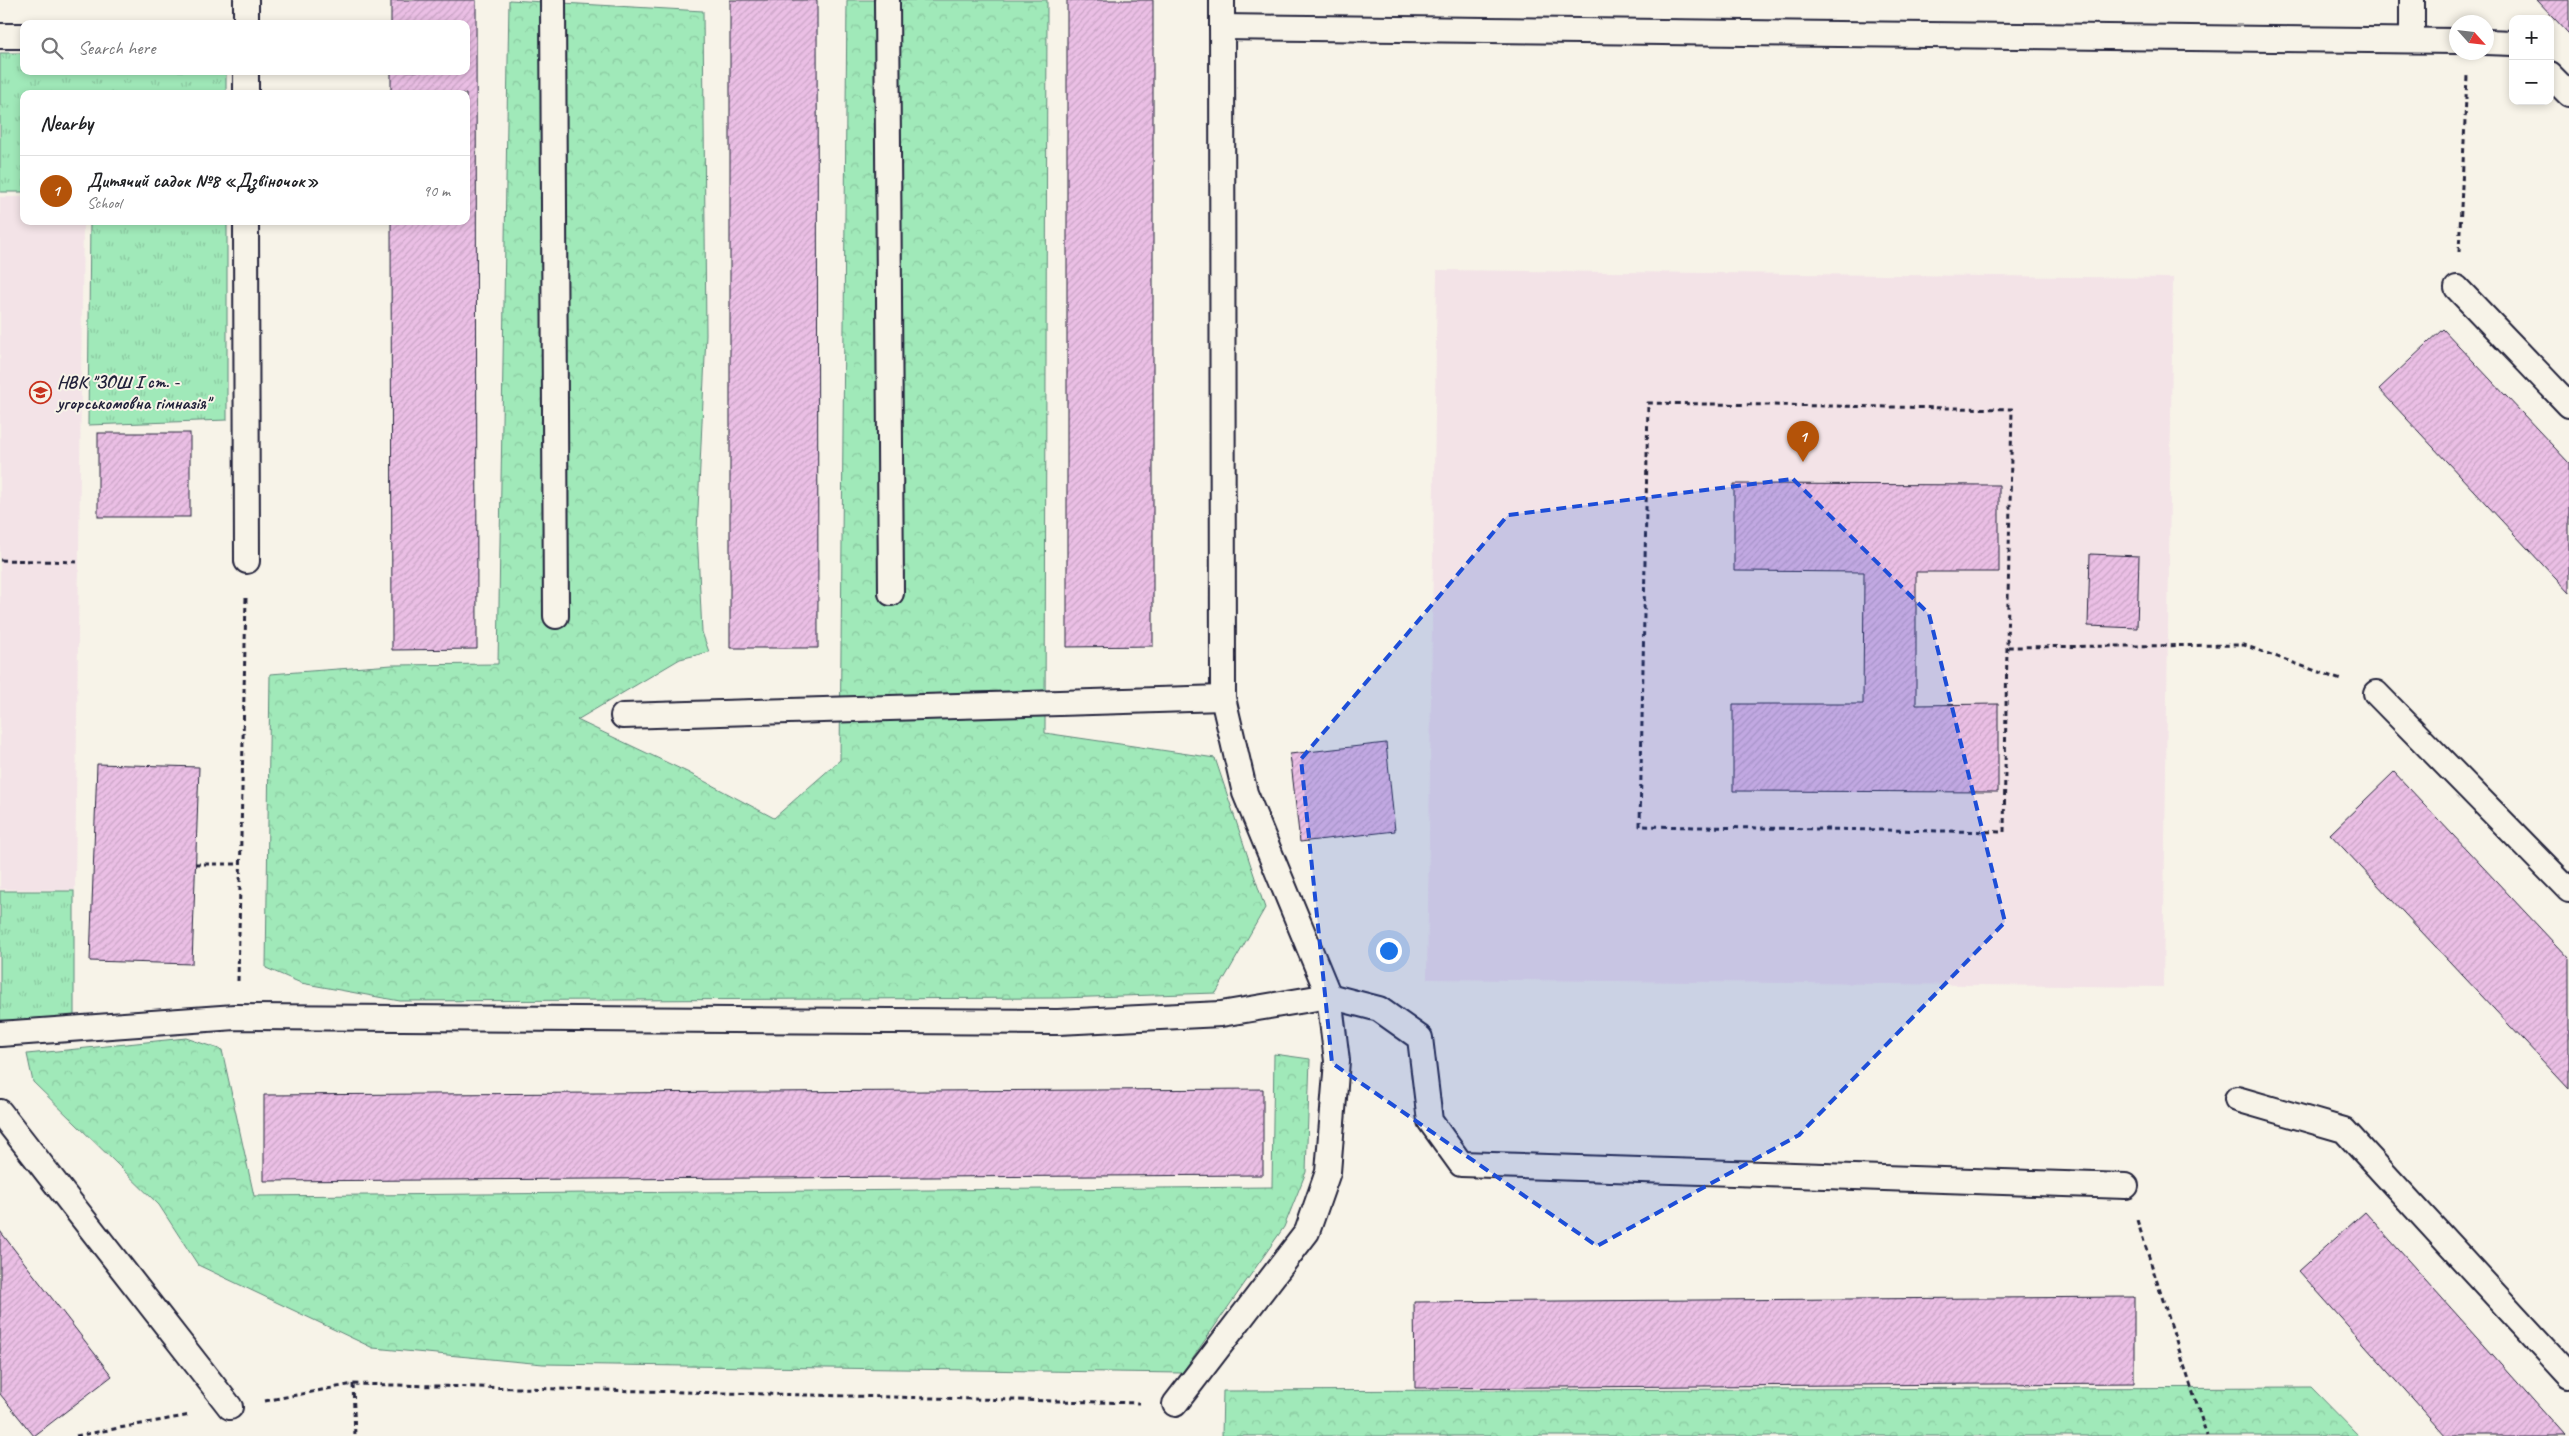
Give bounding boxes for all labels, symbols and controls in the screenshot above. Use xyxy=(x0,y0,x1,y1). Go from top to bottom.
north arrow xyxy=(2449,15,2494,60)
map controls xyxy=(2509,15,2554,105)
button: + xyxy=(2509,15,2554,60)
search box xyxy=(20,20,470,75)
icon: search xyxy=(38,34,66,62)
text: Search here xyxy=(78,36,155,60)
button: − xyxy=(2509,60,2554,105)
text: Nearby xyxy=(40,110,93,136)
text: Дитячий садок №8 «Дзвіночок» xyxy=(87,169,318,193)
text: 1 xyxy=(52,181,60,201)
text: 90 m xyxy=(423,181,450,201)
text: School xyxy=(87,193,121,213)
place label: НВК "ЗОШ І ст. - угорськомовна гімназія" xyxy=(55,371,214,414)
school or university icon: НВК "ЗОШ І ст. - угорськомовна гімназія" xyxy=(29,380,53,404)
pin: 1 xyxy=(1787,421,1819,462)
your location xyxy=(1376,938,1402,964)

